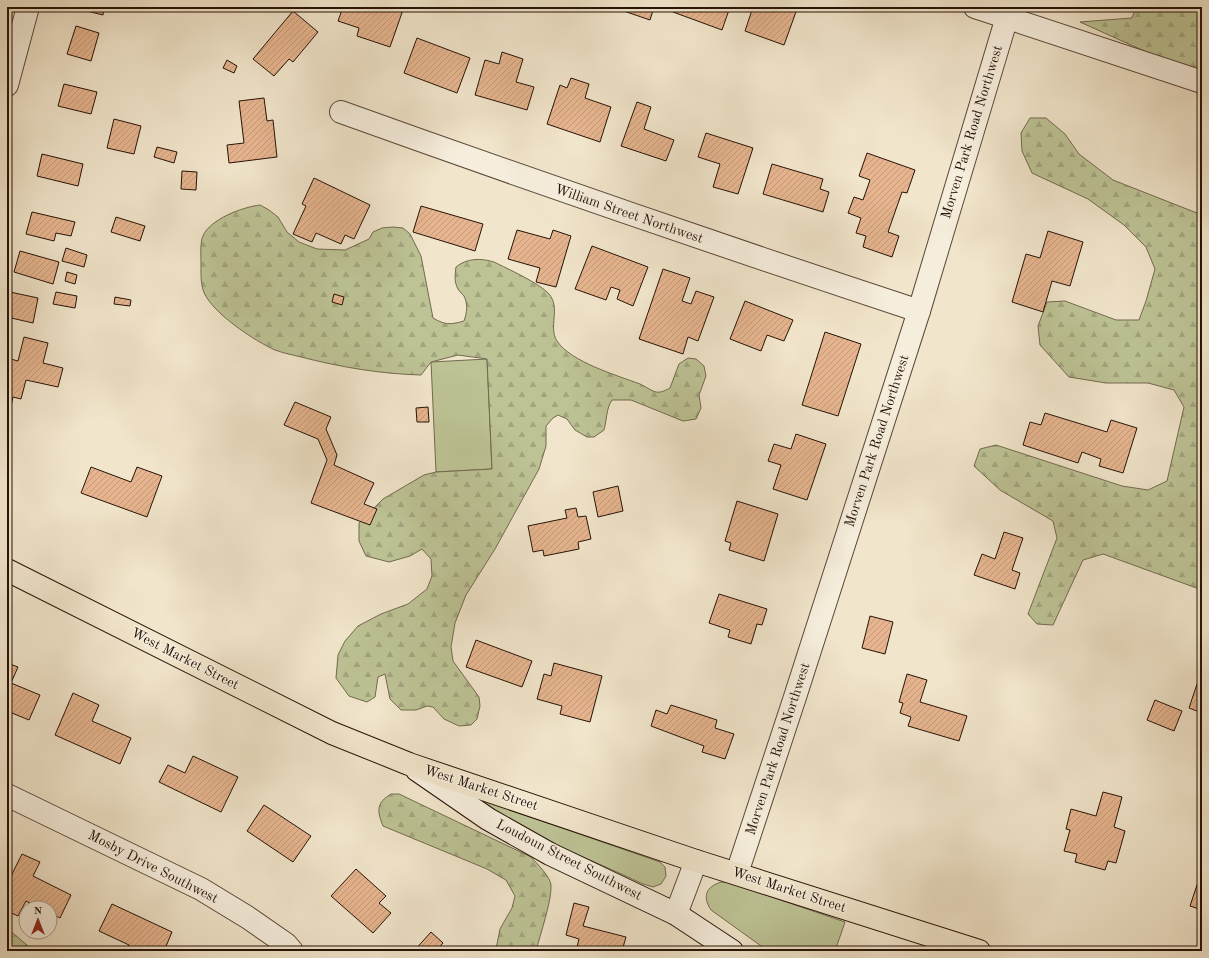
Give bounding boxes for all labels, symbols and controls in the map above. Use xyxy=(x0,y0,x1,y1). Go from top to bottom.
street label: Morven Park Road Northwest xyxy=(939,44,1005,220)
street label: William Street Northwest xyxy=(553,182,705,246)
street label: Morven Park Road Northwest xyxy=(842,353,912,529)
street label: West Market Street xyxy=(129,626,241,692)
street label: Morven Park Road Northwest xyxy=(743,661,813,837)
street label: West Market Street xyxy=(422,763,540,813)
street label: Loudoun Street Southwest xyxy=(494,817,644,903)
street label: Mosby Drive Southwest xyxy=(86,828,220,906)
street label: West Market Street xyxy=(730,865,848,915)
north arrow xyxy=(18,900,58,940)
text: N xyxy=(34,906,43,917)

